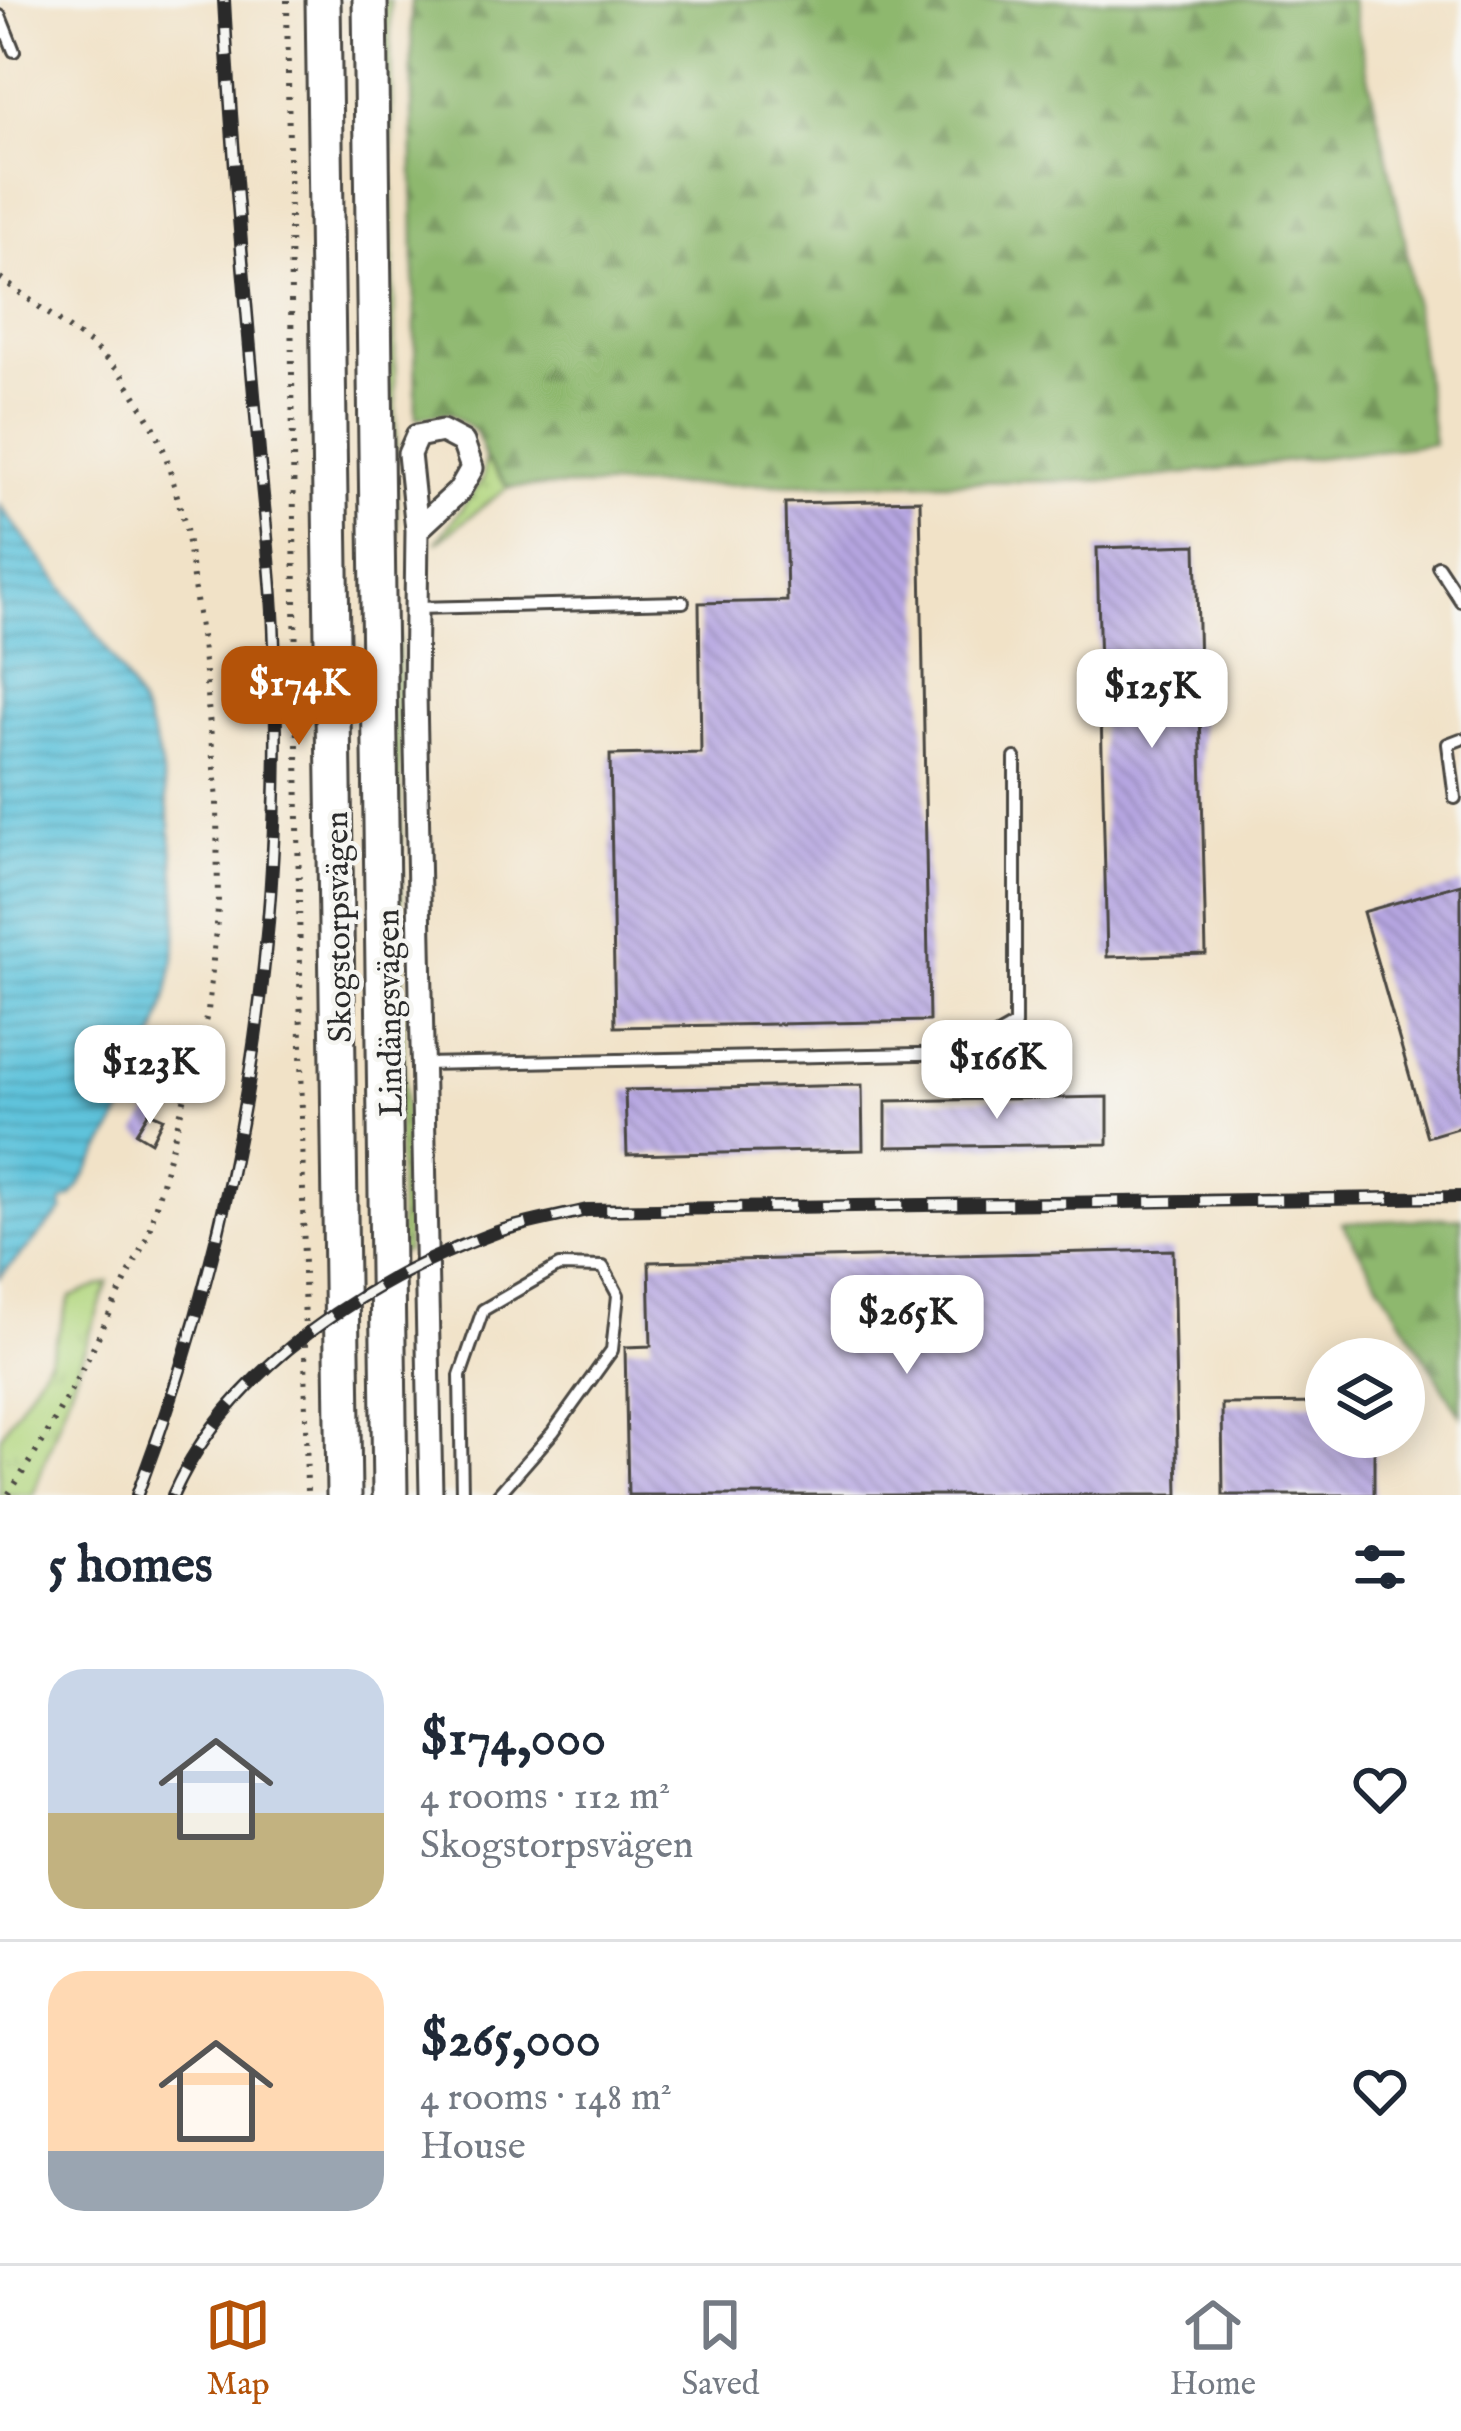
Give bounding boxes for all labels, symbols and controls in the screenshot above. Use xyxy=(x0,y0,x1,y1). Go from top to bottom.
pin: $174K xyxy=(215,646,383,748)
pin: $125K xyxy=(1068,649,1236,751)
text: $174K xyxy=(248,660,350,709)
text: $125K xyxy=(1104,663,1200,712)
street label: Skogstorpsvägen xyxy=(317,811,363,1043)
street label: Lindängsvägen xyxy=(368,908,414,1117)
pin: $166K xyxy=(913,1020,1081,1122)
pin: $123K xyxy=(66,1025,234,1127)
text: $166K xyxy=(948,1034,1046,1083)
text: $123K xyxy=(101,1039,199,1088)
pin: $265K xyxy=(823,1275,991,1377)
text: $265K xyxy=(858,1289,956,1338)
map controls xyxy=(1305,1338,1425,1458)
button: layers xyxy=(1305,1338,1425,1458)
icon: filters xyxy=(1347,1534,1413,1600)
text: 5 homes xyxy=(48,1535,213,1600)
text: $174,000 xyxy=(420,1708,606,1773)
icon: home xyxy=(144,1717,288,1861)
icon: heart xyxy=(1347,1756,1413,1822)
text: 4 rooms · 112 m² xyxy=(420,1773,670,1822)
text: Skogstorpsvägen xyxy=(420,1822,694,1871)
text: $265,000 xyxy=(420,2009,601,2074)
icon: home xyxy=(144,2019,288,2163)
icon: heart xyxy=(1347,2058,1413,2124)
text: 4 rooms · 148 m² xyxy=(420,2074,672,2123)
text: House xyxy=(420,2123,526,2172)
tab: Map xyxy=(205,2292,271,2406)
tab: Saved xyxy=(681,2292,759,2406)
tab: Home xyxy=(1170,2292,1256,2406)

